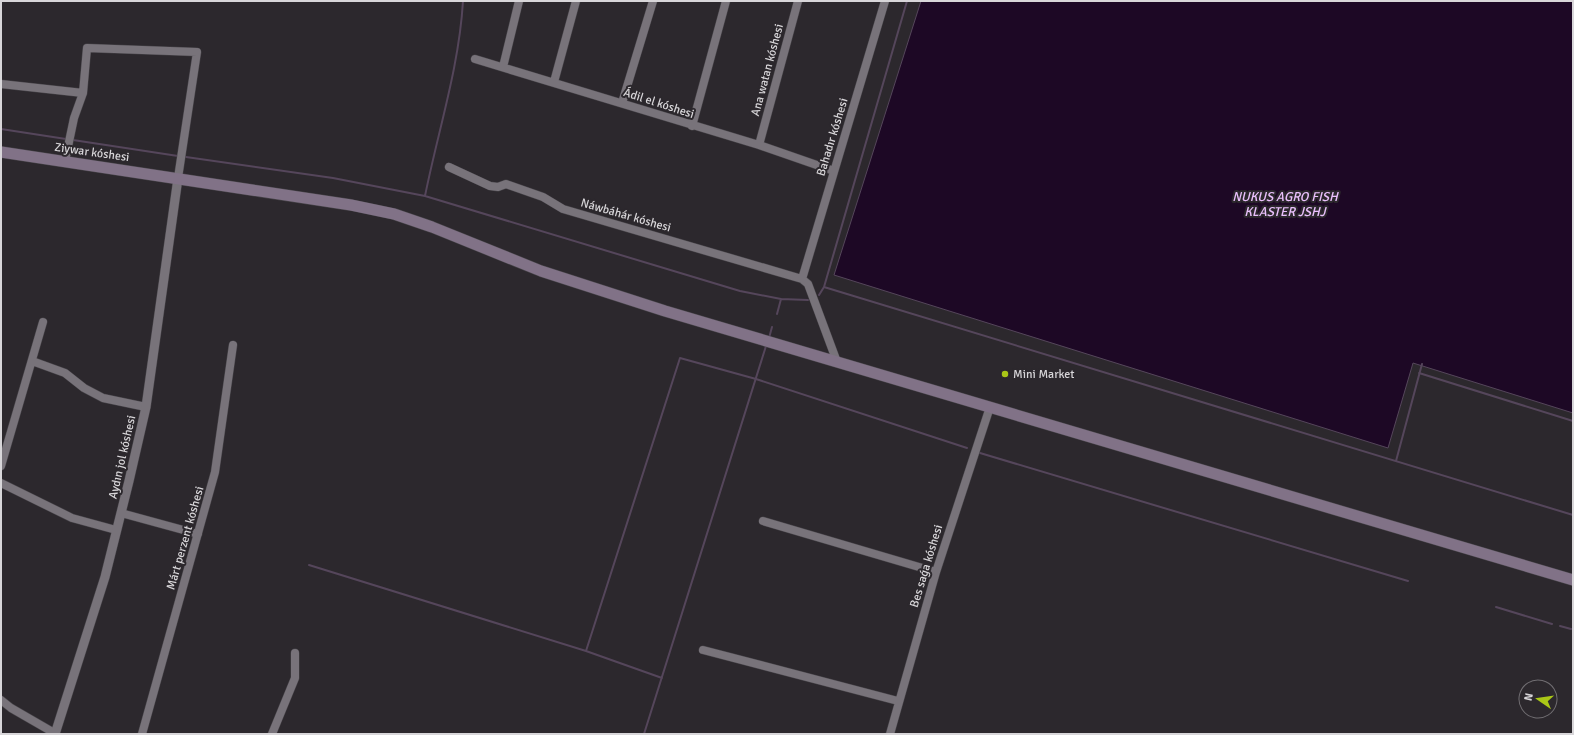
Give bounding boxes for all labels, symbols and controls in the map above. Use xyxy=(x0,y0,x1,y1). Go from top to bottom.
street label: Ana watan kóshesi xyxy=(748,22,787,118)
street label: Ádil el kóshesi xyxy=(622,85,696,122)
street label: Bahadır kóshesi xyxy=(813,96,851,178)
street label: Ziywar kóshesi xyxy=(53,140,130,165)
water label: NUKUS AGRO FISH KLASTER JSHJ xyxy=(1232,189,1339,220)
street label: Náwbáhár kóshesi xyxy=(579,195,673,236)
place label: Mini Market xyxy=(1013,367,1075,382)
marker: Mini Market xyxy=(1000,369,1010,379)
street label: Aydın jol kóshesi xyxy=(106,414,139,500)
street label: Márt perzent kóshesi xyxy=(164,485,207,592)
street label: Bes saǵa kóshesi xyxy=(907,523,946,609)
north arrow xyxy=(1518,679,1558,719)
text: N xyxy=(1522,692,1536,702)

